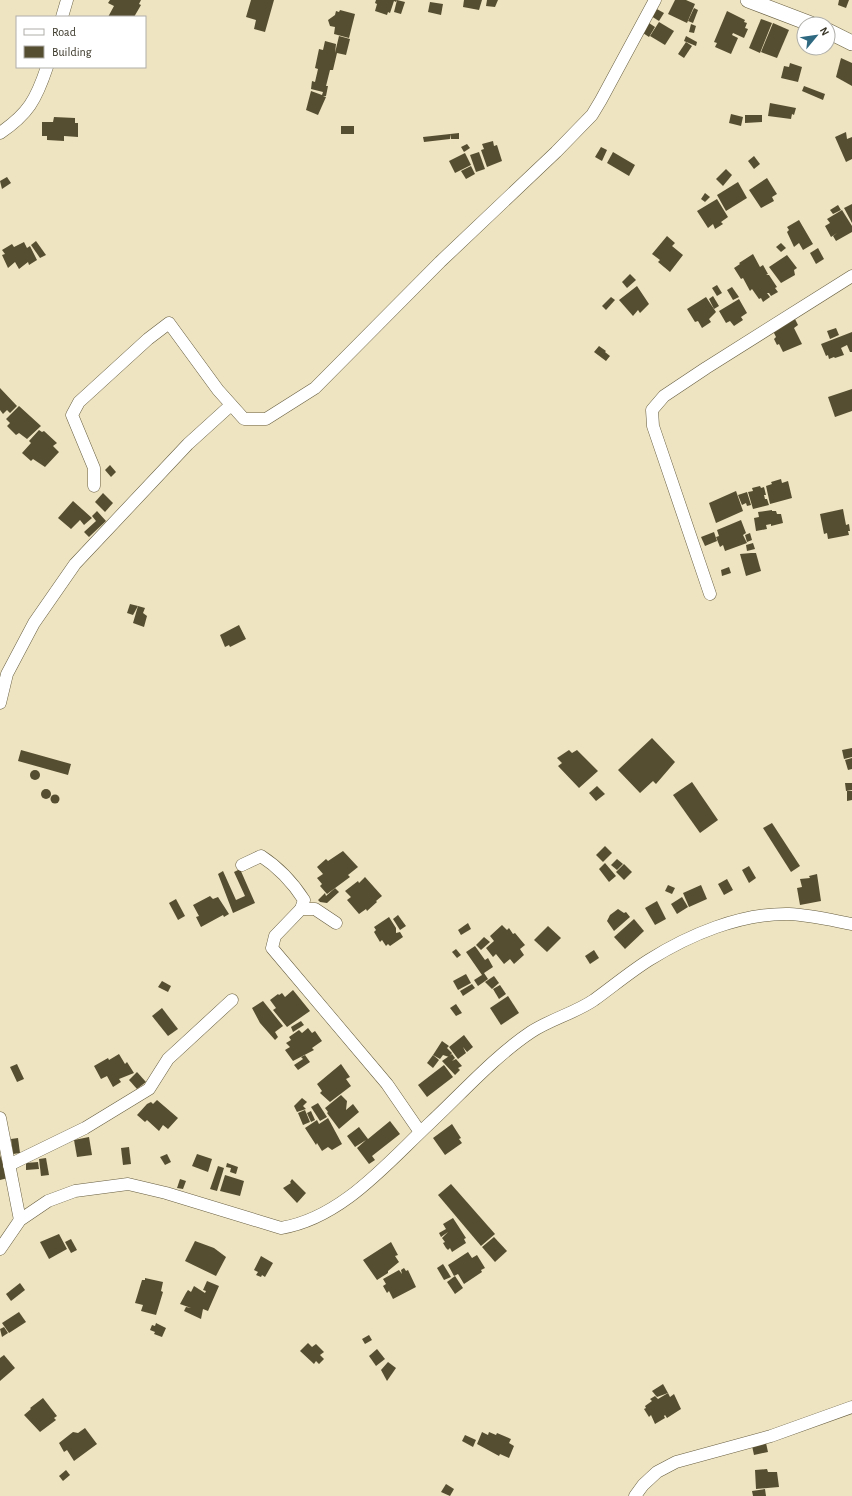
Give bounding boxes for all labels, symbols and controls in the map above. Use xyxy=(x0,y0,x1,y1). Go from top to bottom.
legend xyxy=(16,16,146,68)
north arrow xyxy=(796,16,836,56)
text: N xyxy=(818,25,831,37)
text: Road xyxy=(52,26,76,38)
text: Building xyxy=(52,46,92,58)

